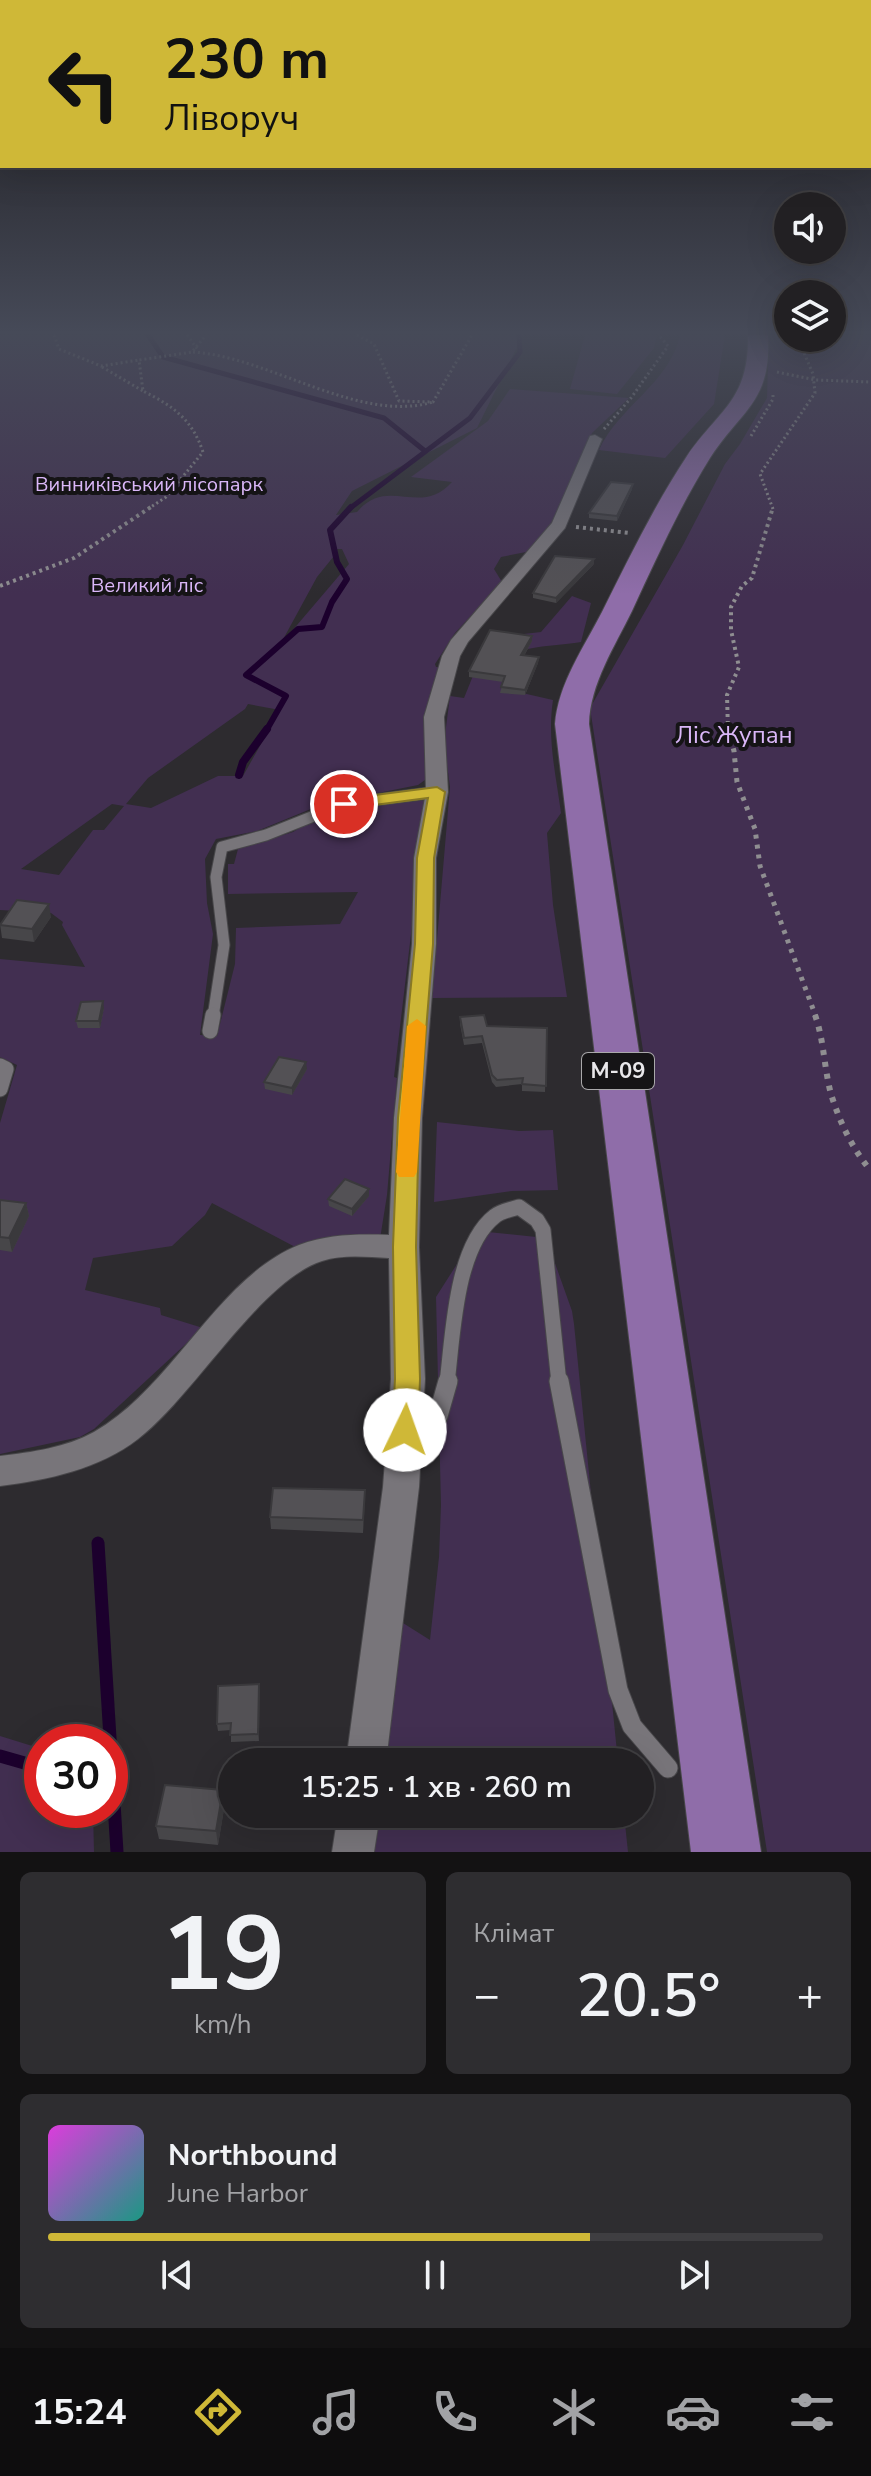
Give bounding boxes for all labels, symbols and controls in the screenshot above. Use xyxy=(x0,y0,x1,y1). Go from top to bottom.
text: 230 m xyxy=(164,21,329,98)
icon: left xyxy=(32,32,136,136)
text: Ліворуч xyxy=(164,94,299,143)
map controls xyxy=(774,192,846,352)
button: sound xyxy=(774,192,846,264)
button: layers xyxy=(774,280,846,352)
park label: Винниківський лісопарк xyxy=(35,471,263,498)
park label: Великий ліс xyxy=(91,572,203,599)
park label: Ліс Жупан xyxy=(675,719,793,751)
pin xyxy=(310,770,378,838)
icon: arrive xyxy=(322,782,366,826)
road number: М-09 xyxy=(582,1053,654,1089)
position arrow xyxy=(363,1388,447,1472)
speed limit sign: 30 xyxy=(24,1724,128,1828)
text: 15:25 · 1 хв · 260 m xyxy=(300,1767,572,1808)
text: 19 xyxy=(160,1884,285,2026)
text: Клімат xyxy=(474,1916,554,1951)
text: 20.5° xyxy=(576,1955,721,2037)
text: − xyxy=(474,1966,500,2026)
text: + xyxy=(797,1966,823,2026)
text: km/h xyxy=(194,2007,251,2042)
text: Northbound xyxy=(168,2135,338,2176)
text: June Harbor xyxy=(168,2176,308,2211)
icon: previous xyxy=(155,2253,199,2297)
icon: pause xyxy=(413,2253,457,2297)
icon: next xyxy=(672,2253,716,2297)
icon: directions xyxy=(190,2384,246,2440)
icon: music xyxy=(308,2384,364,2440)
icon: phone xyxy=(427,2384,483,2440)
icon: climate xyxy=(546,2384,602,2440)
icon: car xyxy=(665,2384,721,2440)
icon: filters xyxy=(784,2384,840,2440)
text: 15:24 xyxy=(31,2388,127,2437)

